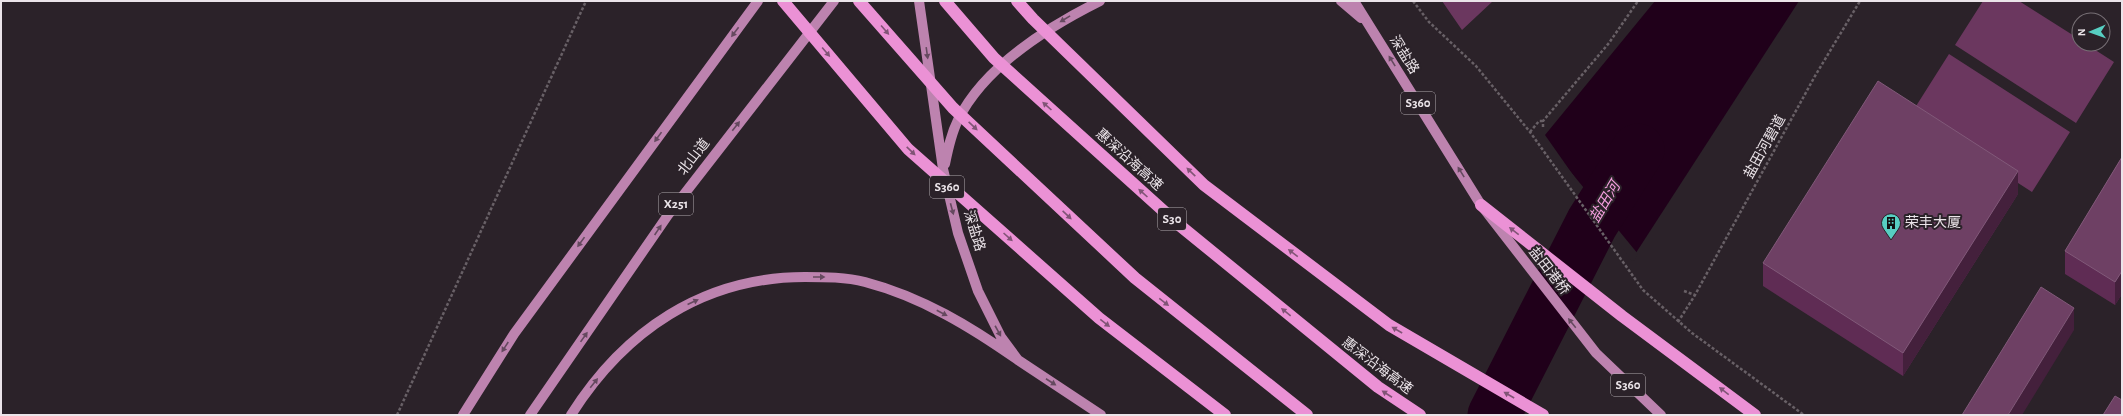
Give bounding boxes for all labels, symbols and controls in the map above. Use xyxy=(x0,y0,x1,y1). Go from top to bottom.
north arrow xyxy=(2071,12,2111,52)
one-way arrow xyxy=(1059,16,1071,23)
one-way arrow xyxy=(880,26,889,35)
one-way arrow xyxy=(731,27,739,38)
text: N xyxy=(2076,28,2087,36)
street label: 深盐路 xyxy=(1387,32,1423,77)
one-way arrow xyxy=(822,47,831,57)
one-way arrow xyxy=(924,47,930,60)
one-way arrow xyxy=(1388,56,1396,67)
road number: S360 xyxy=(1401,92,1435,114)
one-way arrow xyxy=(1042,102,1051,111)
street label: 盐田河碧道 xyxy=(1740,112,1788,181)
one-way arrow xyxy=(732,121,741,132)
one-way arrow xyxy=(968,121,978,131)
street label: 惠深沿海高速 xyxy=(1093,126,1166,193)
one-way arrow xyxy=(654,131,662,142)
street label: 北山道 xyxy=(674,135,712,178)
one-way arrow xyxy=(906,146,916,156)
one-way arrow xyxy=(1457,166,1464,178)
one-way arrow xyxy=(1186,167,1196,177)
road number: S360 xyxy=(930,176,964,198)
water label: 盐田河 xyxy=(1586,176,1625,225)
one-way arrow xyxy=(1138,188,1148,198)
road number: X251 xyxy=(659,193,693,215)
one-way arrow xyxy=(949,204,955,216)
street label: 深盐路 xyxy=(961,208,989,253)
road number: S30 xyxy=(1158,208,1186,230)
one-way arrow xyxy=(1063,210,1072,219)
building icon: 荣丰大厦 xyxy=(1880,212,1902,240)
place label: 荣丰大厦 xyxy=(1905,215,1961,230)
one-way arrow xyxy=(654,225,662,235)
one-way arrow xyxy=(1509,227,1520,235)
one-way arrow xyxy=(1003,232,1013,242)
one-way arrow xyxy=(577,236,585,247)
street label: 盐田港桥 xyxy=(1526,243,1573,297)
one-way arrow xyxy=(1287,248,1298,257)
one-way arrow xyxy=(813,274,826,280)
one-way arrow xyxy=(687,298,699,304)
one-way arrow xyxy=(1159,298,1170,306)
one-way arrow xyxy=(1280,308,1291,317)
one-way arrow xyxy=(937,309,948,316)
one-way arrow xyxy=(1567,317,1576,328)
one-way arrow xyxy=(1100,319,1111,327)
one-way arrow xyxy=(995,325,1001,336)
one-way arrow xyxy=(1391,327,1403,334)
one-way arrow xyxy=(580,331,588,342)
street label: 惠深沿海高速 xyxy=(1339,334,1415,397)
one-way arrow xyxy=(501,342,509,352)
road number: S360 xyxy=(1611,374,1645,396)
one-way arrow xyxy=(589,378,598,389)
one-way arrow xyxy=(1045,378,1056,385)
one-way arrow xyxy=(1719,388,1729,396)
one-way arrow xyxy=(1382,390,1392,398)
one-way arrow xyxy=(1503,392,1515,399)

